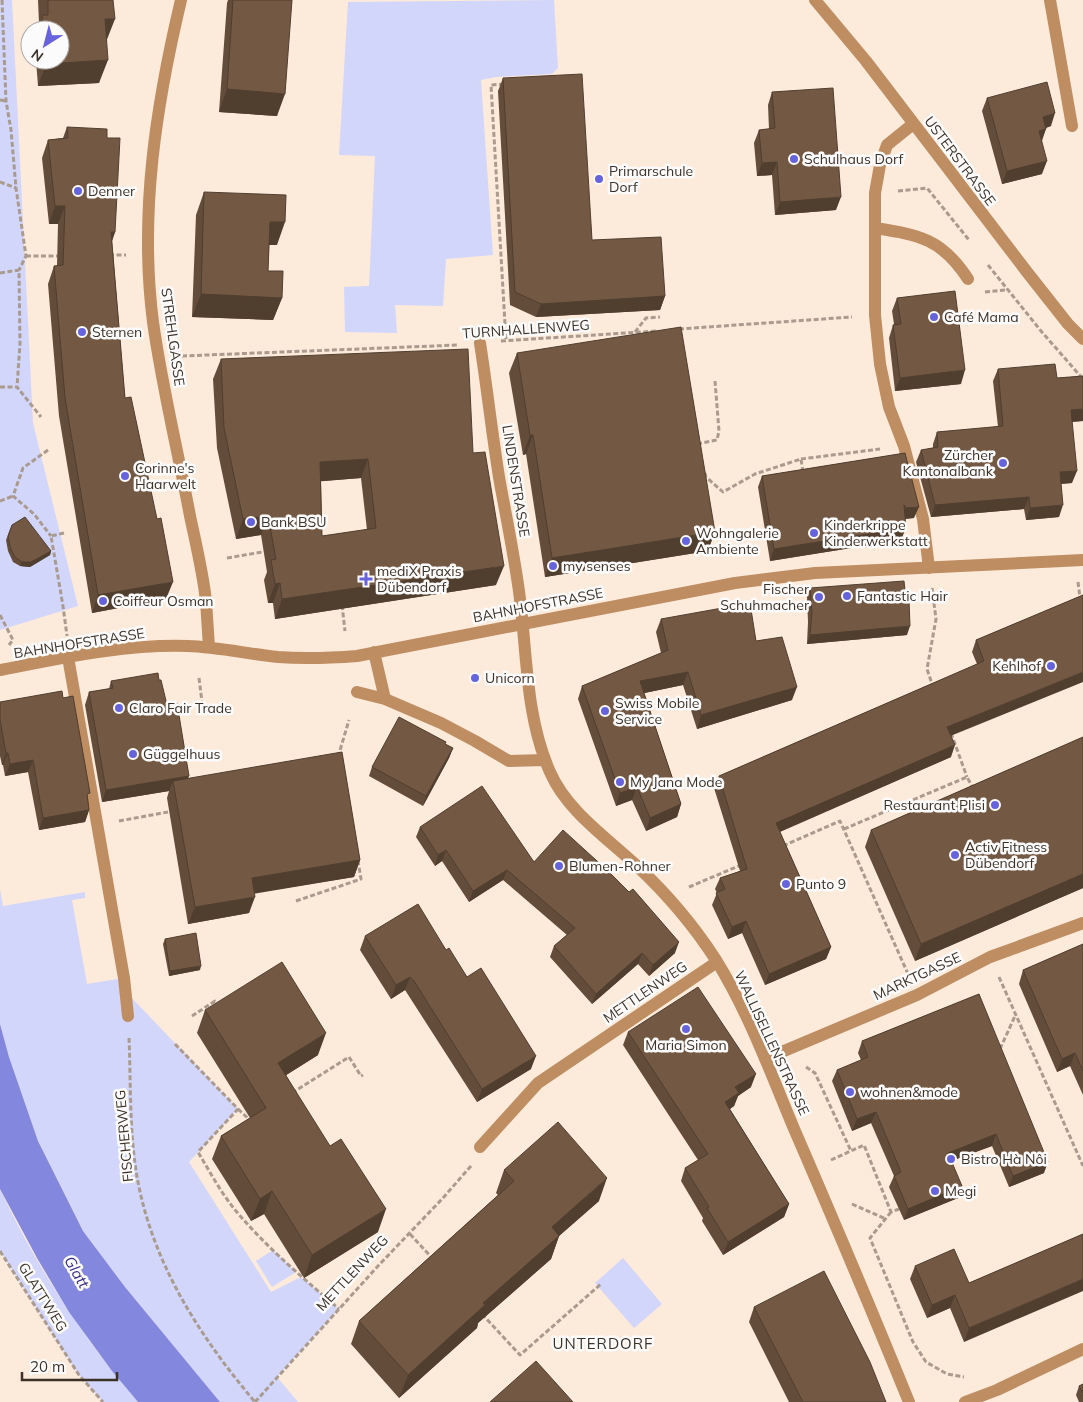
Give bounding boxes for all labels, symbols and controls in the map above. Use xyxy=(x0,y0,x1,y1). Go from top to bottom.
north arrow xyxy=(20,20,70,70)
text: N xyxy=(28,45,47,66)
street label: USTERSTRASSE xyxy=(920,113,1000,209)
place label: Schulhaus Dorf xyxy=(804,150,903,168)
marker: Schulhaus Dorf xyxy=(788,153,800,165)
place label: Primarschule Dorf xyxy=(609,162,693,196)
marker: Primarschule Dorf xyxy=(593,173,605,185)
place label: Denner xyxy=(88,182,136,200)
marker: Denner xyxy=(72,185,84,197)
street label: STREHLGASSE xyxy=(157,287,189,387)
place label: Café Mama xyxy=(944,308,1019,326)
marker: Café Mama xyxy=(928,311,940,323)
street label: TURNHALLENWEG xyxy=(462,316,590,342)
place label: Sternen xyxy=(92,323,142,341)
marker: Sternen xyxy=(76,326,88,338)
street label: LINDENSTRASSE xyxy=(498,424,534,538)
place label: Zürcher Kantonalbank xyxy=(903,446,994,480)
marker: Zürcher Kantonalbank xyxy=(997,457,1009,469)
place label: Corinne's Haarwelt xyxy=(135,459,196,493)
marker: Corinne's Haarwelt xyxy=(119,470,131,482)
place label: Bank BSU xyxy=(261,513,326,531)
marker: Bank BSU xyxy=(245,516,257,528)
place label: Kinderkrippe Kinderwerkstatt xyxy=(824,516,928,550)
place label: Wohngalerie Ambiente xyxy=(696,524,779,558)
marker: Kinderkrippe Kinderwerkstatt xyxy=(808,527,820,539)
marker: Wohngalerie Ambiente xyxy=(680,535,692,547)
place label: my senses xyxy=(563,557,631,575)
marker: my senses xyxy=(547,560,559,572)
place label: mediX Praxis Dübendorf xyxy=(377,562,462,596)
marker: mediX Praxis Dübendorf xyxy=(359,572,373,586)
place label: Fischer Schuhmacher xyxy=(720,580,810,614)
street label: BAHNHOFSTRASSE xyxy=(471,584,605,626)
place label: Fantastic Hair xyxy=(857,587,949,605)
marker: Fantastic Hair xyxy=(841,590,853,602)
marker: Fischer Schuhmacher xyxy=(813,591,825,603)
place label: Coiffeur Osman xyxy=(113,592,214,610)
marker: Coiffeur Osman xyxy=(97,595,109,607)
street label: BAHNHOFSTRASSE xyxy=(12,624,146,662)
place label: Kehlhof xyxy=(992,657,1041,675)
marker: Kehlhof xyxy=(1045,660,1057,672)
place label: Unicorn xyxy=(485,669,535,687)
marker: Unicorn xyxy=(469,672,481,684)
place label: Swiss Mobile Service xyxy=(615,694,699,728)
place label: Claro Fair Trade xyxy=(129,699,232,717)
marker: Claro Fair Trade xyxy=(113,702,125,714)
marker: Swiss Mobile Service xyxy=(599,705,611,717)
place label: Güggelhuus xyxy=(143,745,221,763)
marker: Güggelhuus xyxy=(127,748,139,760)
place label: My Jana Mode xyxy=(630,773,722,791)
marker: My Jana Mode xyxy=(614,776,626,788)
place label: Restaurant Plisi xyxy=(883,796,985,814)
marker: Restaurant Plisi xyxy=(989,799,1001,811)
place label: Activ Fitness Dübendorf xyxy=(965,838,1047,872)
marker: Activ Fitness Dübendorf xyxy=(949,849,961,861)
place label: Blumen-Rohner xyxy=(569,857,672,875)
marker: Blumen-Rohner xyxy=(553,860,565,872)
place label: Punto 9 xyxy=(796,875,846,893)
marker: Punto 9 xyxy=(780,878,792,890)
street label: MARKTGASSE xyxy=(870,948,964,1004)
street label: METTLENWEG xyxy=(600,957,690,1027)
street label: WALLISELLENSTRASSE xyxy=(731,968,813,1118)
marker: Maria Simon xyxy=(680,1023,692,1035)
place label: Maria Simon xyxy=(645,1036,727,1054)
place label: wohnen&mode xyxy=(860,1083,958,1101)
marker: wohnen&mode xyxy=(844,1086,856,1098)
street label: FISCHERWEG xyxy=(111,1089,137,1183)
place label: Bistro Hà Nôi xyxy=(961,1150,1047,1168)
marker: Bistro Hà Nôi xyxy=(945,1153,957,1165)
place label: Megi xyxy=(945,1182,976,1200)
marker: Megi xyxy=(929,1185,941,1197)
street label: METTLENWEG xyxy=(312,1231,392,1315)
water label: Glatt xyxy=(60,1253,94,1292)
street label: GLATTWEG xyxy=(15,1259,71,1335)
district label: UNTERDORF xyxy=(552,1334,654,1353)
scale bar xyxy=(22,1350,118,1382)
text: 20 m xyxy=(30,1357,65,1376)

